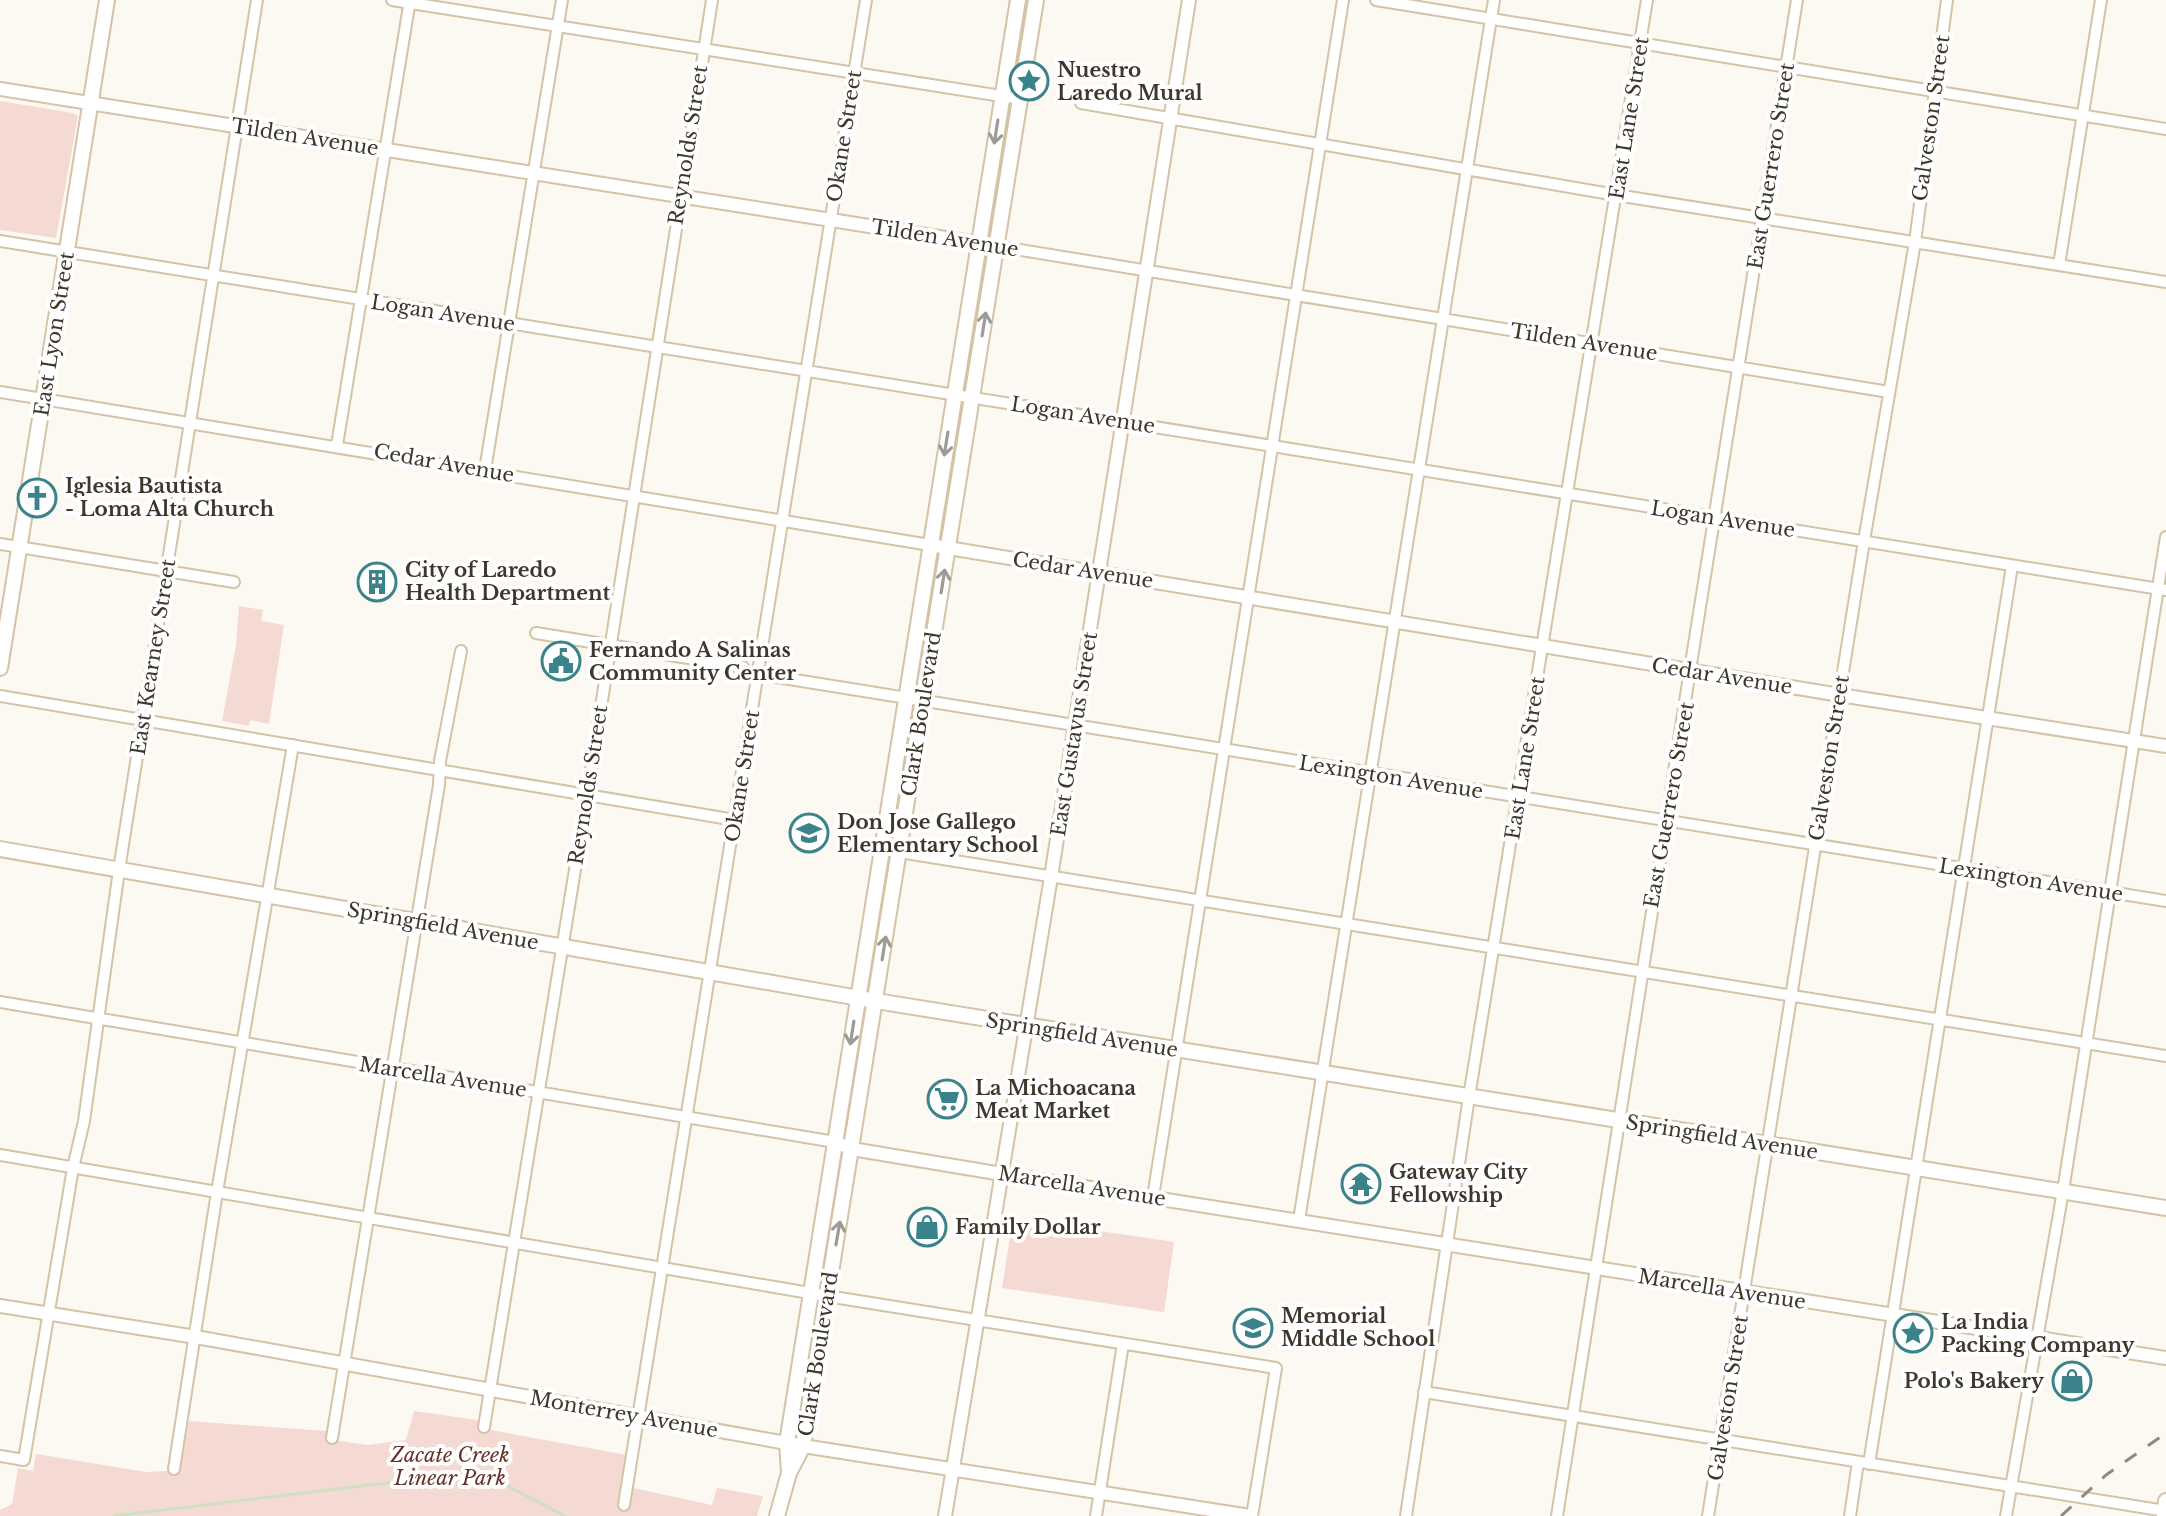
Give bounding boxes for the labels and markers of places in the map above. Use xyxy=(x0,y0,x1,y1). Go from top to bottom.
place label: Nuestro Laredo Mural xyxy=(1057,58,1203,105)
place icon: Nuestro Laredo Mural xyxy=(1008,60,1050,102)
place label: Iglesia Bautista - Loma Alta Church xyxy=(65,474,275,521)
church icon: Iglesia Bautista - Loma Alta Church xyxy=(16,477,58,519)
place label: City of Laredo Health Department xyxy=(405,558,610,605)
building icon: City of Laredo Health Department xyxy=(356,561,398,603)
place label: Fernando A Salinas Community Center xyxy=(589,638,796,685)
public building icon: Fernando A Salinas Community Center xyxy=(540,640,582,682)
place label: Don Jose Gallego Elementary School xyxy=(837,810,1038,857)
school or university icon: Don Jose Gallego Elementary School xyxy=(788,812,830,854)
place label: La Michoacana Meat Market xyxy=(975,1076,1137,1123)
supermarket icon: La Michoacana Meat Market xyxy=(926,1078,968,1120)
place label: Gateway City Fellowship xyxy=(1389,1160,1529,1207)
temple icon: Gateway City Fellowship xyxy=(1340,1163,1382,1205)
shop icon: Family Dollar xyxy=(906,1206,948,1248)
place label: Family Dollar xyxy=(955,1215,1101,1239)
place label: Memorial Middle School xyxy=(1281,1304,1435,1351)
school or university icon: Memorial Middle School xyxy=(1232,1307,1274,1349)
place label: La India Packing Company xyxy=(1941,1310,2135,1357)
place icon: La India Packing Company xyxy=(1892,1312,1934,1354)
shop icon: Polo's Bakery xyxy=(2051,1360,2093,1402)
place label: Polo's Bakery xyxy=(1904,1369,2045,1393)

